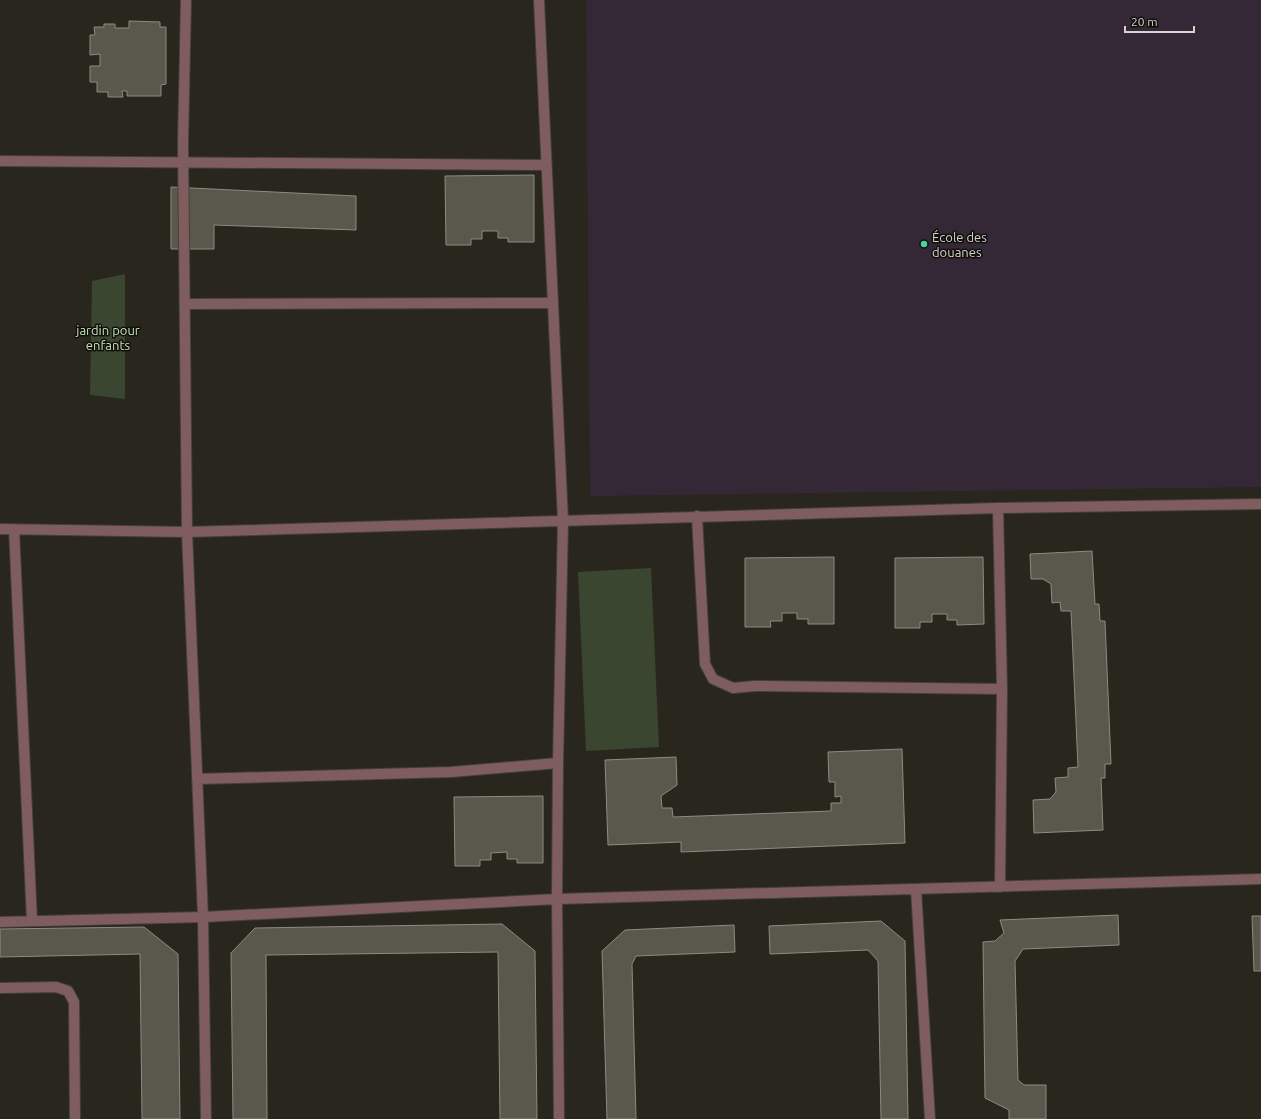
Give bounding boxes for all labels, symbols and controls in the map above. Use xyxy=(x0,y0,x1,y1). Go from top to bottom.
scale bar xyxy=(1125,8,1194,34)
text: 20 m xyxy=(1131,15,1158,28)
place label: École des douanes xyxy=(932,229,987,259)
marker: École des douanes xyxy=(919,239,929,249)
park label: jardin pour enfants xyxy=(75,323,140,352)

